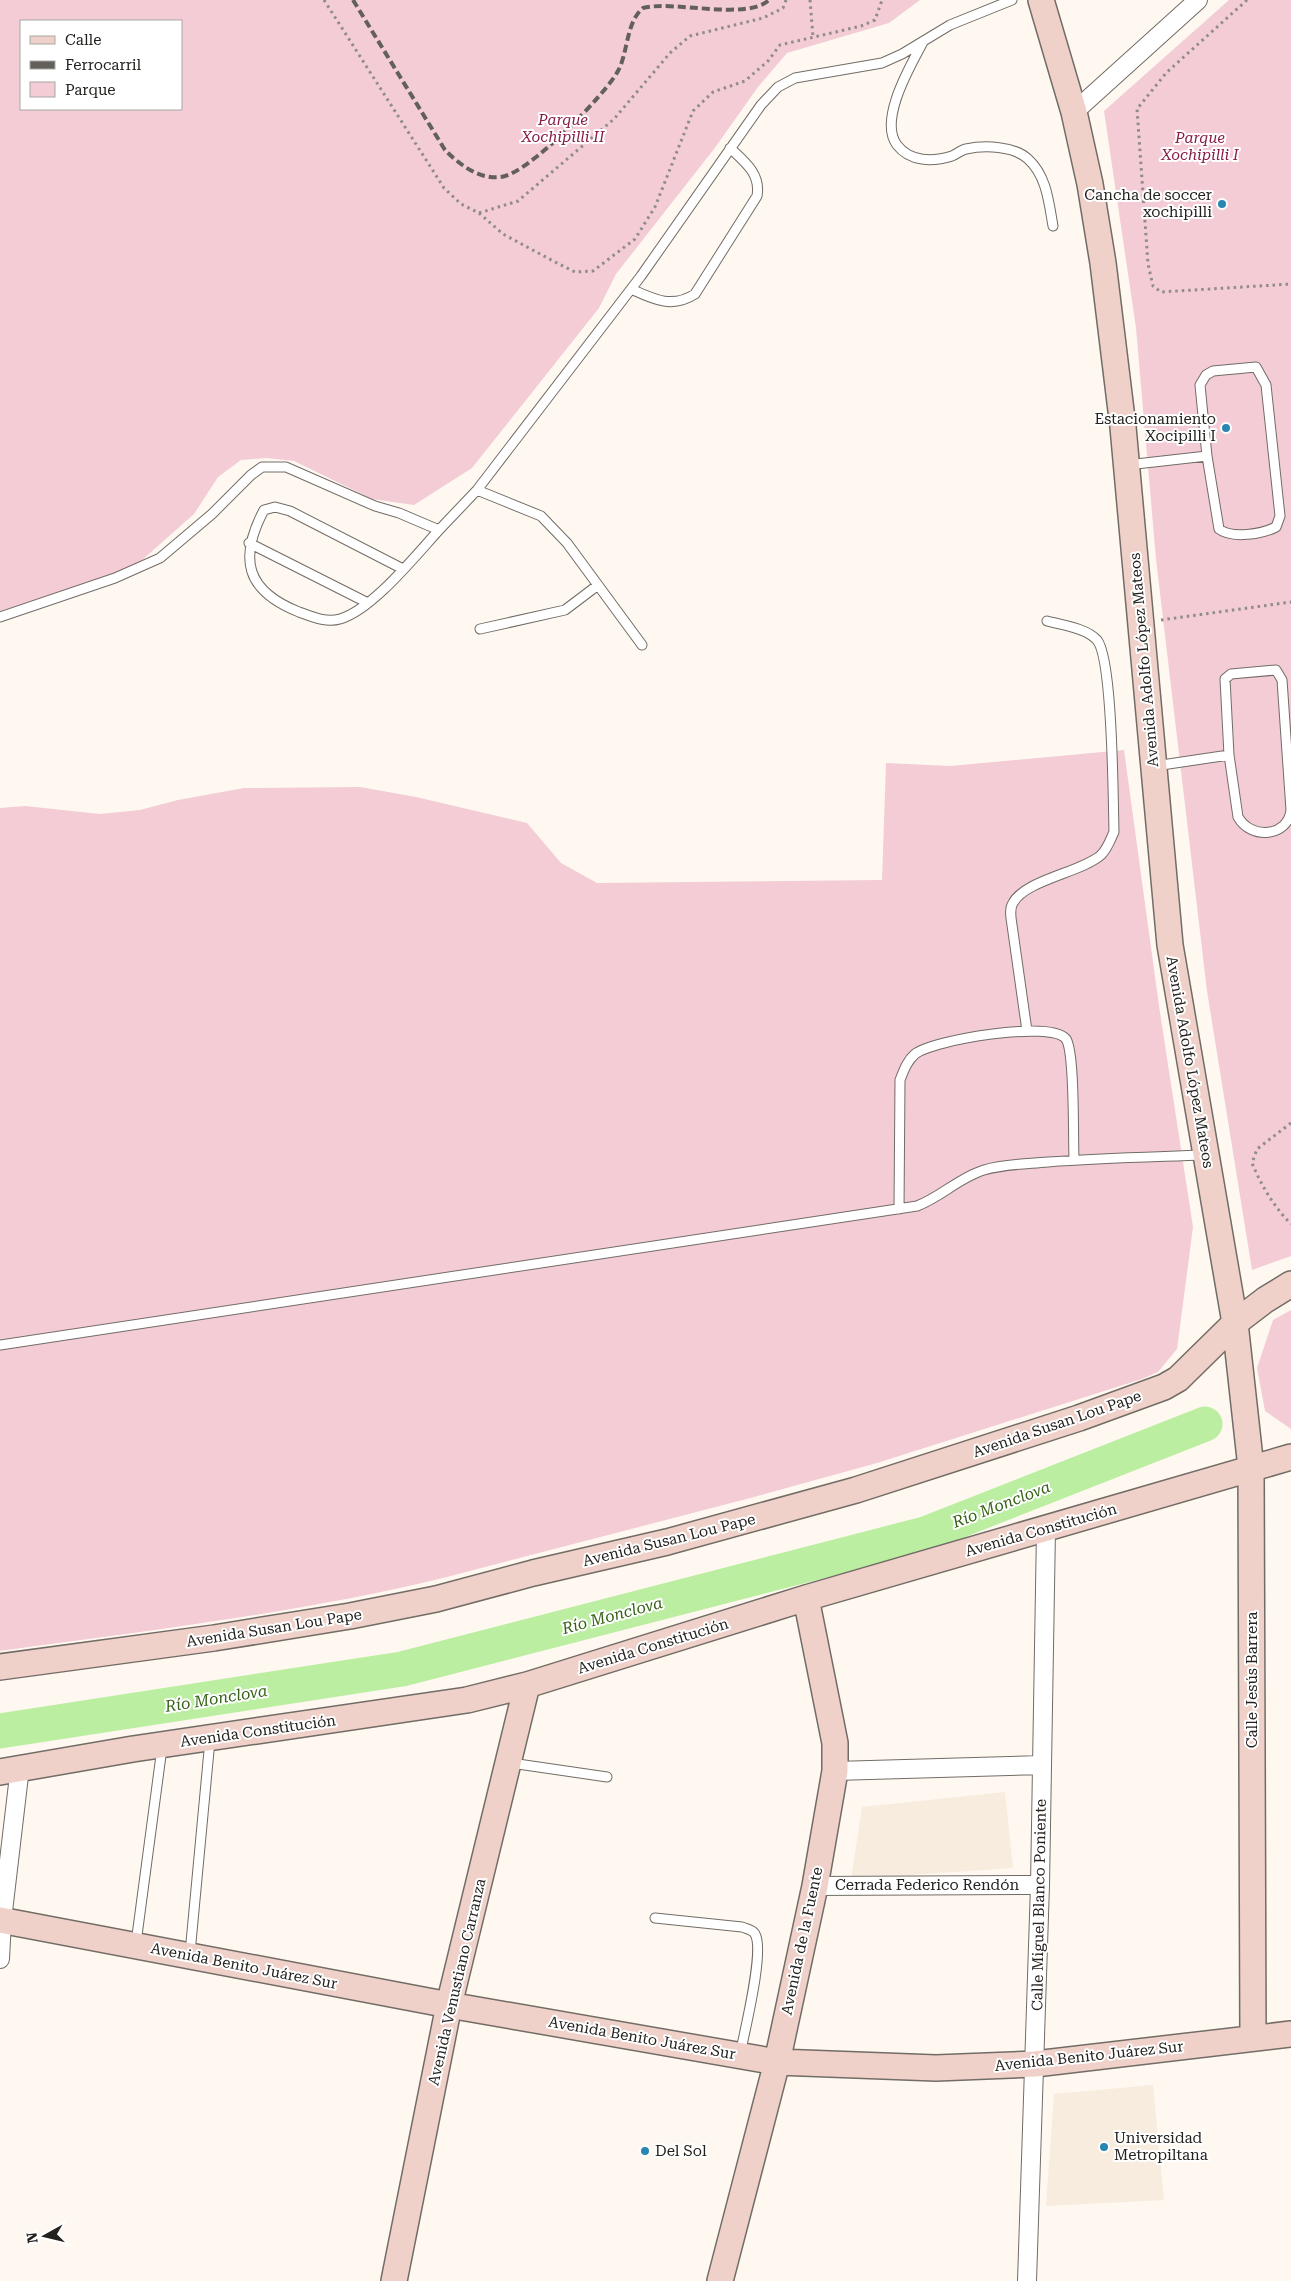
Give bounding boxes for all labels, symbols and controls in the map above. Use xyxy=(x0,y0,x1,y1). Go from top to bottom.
legend xyxy=(20,20,182,110)
text: Calle xyxy=(65,31,101,49)
text: Ferrocarril xyxy=(65,56,142,74)
text: Parque xyxy=(65,81,116,99)
park label: Parque Xochipilli II xyxy=(520,111,605,146)
park label: Parque Xochipilli I xyxy=(1160,129,1239,164)
place label: Cancha de soccer xochipilli xyxy=(1084,186,1212,221)
marker: Cancha de soccer xochipilli xyxy=(1216,198,1228,210)
place label: Estacionamiento Xocipilli I xyxy=(1094,410,1216,445)
marker: Estacionamiento Xocipilli I xyxy=(1220,422,1232,434)
street label: Avenida Adolfo López Mateos xyxy=(1126,552,1162,768)
street label: Avenida Adolfo López Mateos xyxy=(1162,955,1218,1169)
street label: Avenida Susan Lou Pape xyxy=(970,1387,1144,1461)
water label: Río Monclova xyxy=(949,1477,1053,1532)
street label: Avenida Constitución xyxy=(963,1500,1119,1560)
street label: Avenida Susan Lou Pape xyxy=(581,1510,757,1570)
water label: Río Monclova xyxy=(559,1593,665,1638)
street label: Avenida Susan Lou Pape xyxy=(185,1605,363,1651)
street label: Calle Jesús Barrera xyxy=(1243,1612,1261,1748)
street label: Avenida Constitución xyxy=(575,1614,731,1678)
water label: Río Monclova xyxy=(163,1681,269,1716)
street label: Avenida Constitución xyxy=(179,1711,337,1751)
street label: Calle Miguel Blanco Poniente xyxy=(1028,1799,1050,2011)
street label: Avenida de la Fuente xyxy=(778,1865,826,2017)
street label: Cerrada Federico Rendón xyxy=(835,1876,1019,1894)
street label: Avenida Venustiano Carranza xyxy=(424,1877,490,2087)
street label: Avenida Benito Juárez Sur xyxy=(149,1939,339,1993)
street label: Avenida Benito Juárez Sur xyxy=(547,2013,737,2063)
street label: Avenida Benito Juárez Sur xyxy=(994,2037,1184,2075)
place label: Universidad Metropiltana xyxy=(1114,2129,1208,2164)
marker: Universidad Metropiltana xyxy=(1098,2141,1110,2153)
place label: Del Sol xyxy=(655,2142,707,2160)
marker: Del Sol xyxy=(639,2145,651,2157)
north arrow xyxy=(20,2211,70,2261)
text: N xyxy=(23,2231,41,2244)

